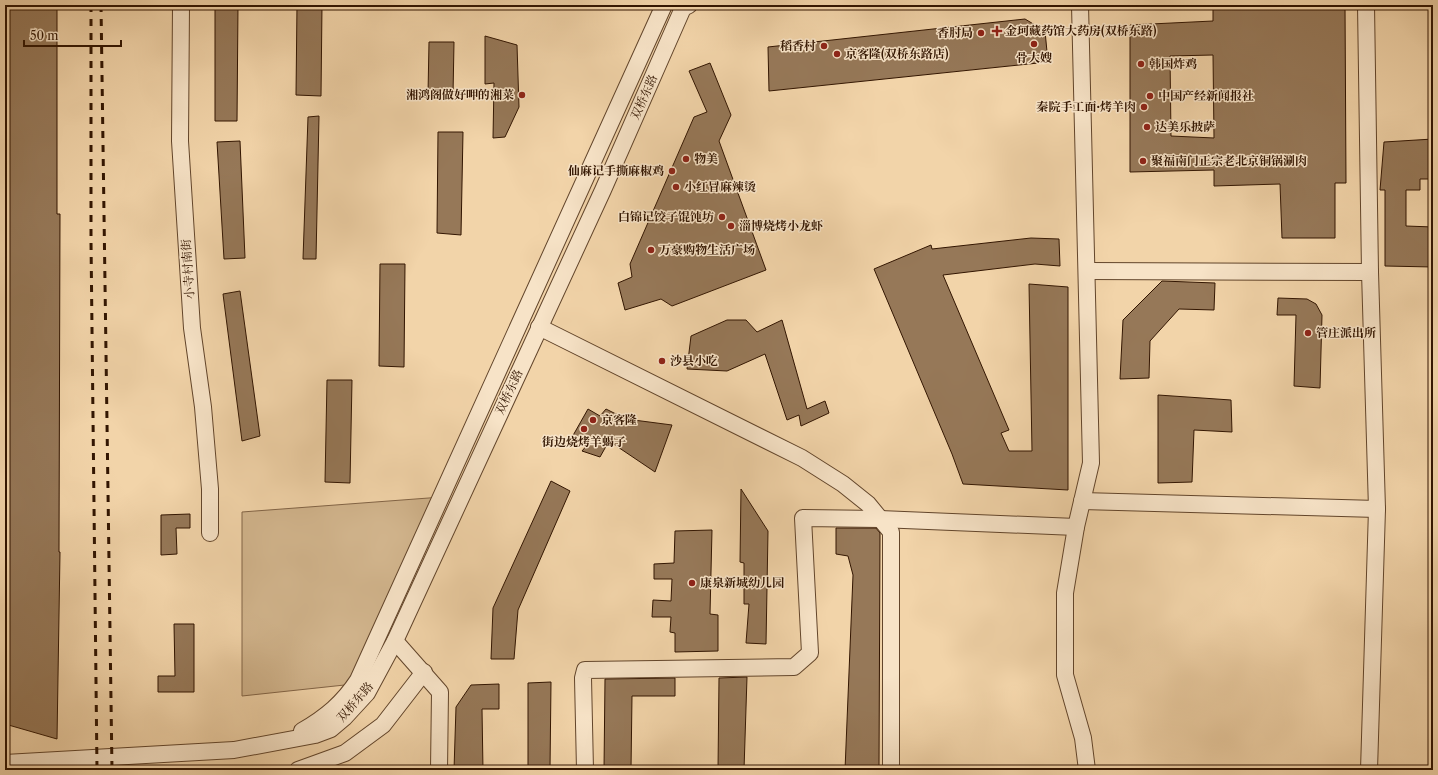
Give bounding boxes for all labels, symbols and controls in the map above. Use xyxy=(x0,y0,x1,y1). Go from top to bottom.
scale bar xyxy=(24,22,121,48)
place label: 金珂藏药馆大药房(双桥东路) xyxy=(1005,23,1157,38)
place label: 香肘局 xyxy=(937,25,973,40)
marker: 金珂藏药馆大药房(双桥东路) xyxy=(992,26,1002,36)
text: 50 m xyxy=(30,28,59,43)
marker: 香肘局 xyxy=(976,28,986,38)
place label: 稻香村 xyxy=(780,38,816,53)
marker: 骨大嫂 xyxy=(1029,39,1039,49)
marker: 稻香村 xyxy=(819,41,829,51)
place label: 京客隆(双桥东路店) xyxy=(845,46,949,61)
marker: 京客隆(双桥东路店) xyxy=(832,49,842,59)
place label: 骨大嫂 xyxy=(1016,50,1052,65)
place label: 韩国炸鸡 xyxy=(1149,56,1197,71)
marker: 韩国炸鸡 xyxy=(1136,59,1146,69)
street label: 双桥东路 xyxy=(627,72,660,122)
place label: 湘鸿阁做好呷的湘菜 xyxy=(406,87,514,102)
place label: 中国产经新闻报社 xyxy=(1158,88,1254,103)
marker: 湘鸿阁做好呷的湘菜 xyxy=(517,90,527,100)
marker: 中国产经新闻报社 xyxy=(1145,91,1155,101)
place label: 秦院手工面·烤羊肉 xyxy=(1036,99,1136,114)
marker: 秦院手工面·烤羊肉 xyxy=(1139,102,1149,112)
place label: 达美乐披萨 xyxy=(1155,119,1215,134)
marker: 达美乐披萨 xyxy=(1142,122,1152,132)
place label: 物美 xyxy=(694,151,718,166)
place label: 聚福南门正宗老北京铜锅涮肉 xyxy=(1151,153,1307,168)
marker: 物美 xyxy=(681,154,691,164)
marker: 聚福南门正宗老北京铜锅涮肉 xyxy=(1138,156,1148,166)
place label: 仙麻记手撕麻椒鸡 xyxy=(568,163,664,178)
marker: 仙麻记手撕麻椒鸡 xyxy=(667,166,677,176)
place label: 小红冒麻辣烫 xyxy=(684,179,756,194)
marker: 小红冒麻辣烫 xyxy=(671,182,681,192)
place label: 白锦记饺子馄饨坊 xyxy=(618,209,714,224)
marker: 白锦记饺子馄饨坊 xyxy=(717,212,727,222)
place label: 淄博烧烤小龙虾 xyxy=(739,218,823,233)
marker: 淄博烧烤小龙虾 xyxy=(726,221,736,231)
street label: 小寺村南街 xyxy=(178,238,197,299)
place label: 万豪购物生活广场 xyxy=(659,242,755,257)
marker: 万豪购物生活广场 xyxy=(646,245,656,255)
place label: 管庄派出所 xyxy=(1316,325,1376,340)
marker: 管庄派出所 xyxy=(1303,328,1313,338)
place label: 沙县小吃 xyxy=(670,353,718,368)
marker: 沙县小吃 xyxy=(657,356,667,366)
street label: 双桥东路 xyxy=(492,367,525,417)
place label: 京客隆 xyxy=(601,412,637,427)
marker: 京客隆 xyxy=(588,415,598,425)
marker: 街边烧烤羊蝎子 xyxy=(579,424,589,434)
place label: 街边烧烤羊蝎子 xyxy=(542,434,626,449)
place label: 康泉新城幼儿园 xyxy=(700,575,784,590)
marker: 康泉新城幼儿园 xyxy=(687,578,697,588)
street label: 双桥东路 xyxy=(333,679,376,725)

